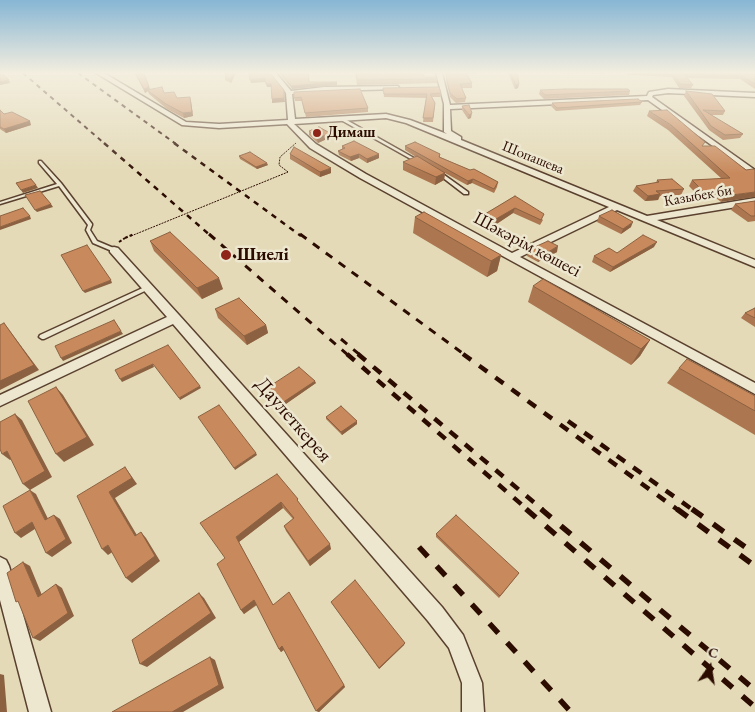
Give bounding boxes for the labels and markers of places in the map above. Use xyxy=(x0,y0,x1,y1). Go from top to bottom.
place label: Димаш xyxy=(327,124,375,142)
marker: Димаш xyxy=(311,127,323,139)
place label: Шиелі xyxy=(237,244,289,266)
marker: Шиелі xyxy=(219,248,233,262)

